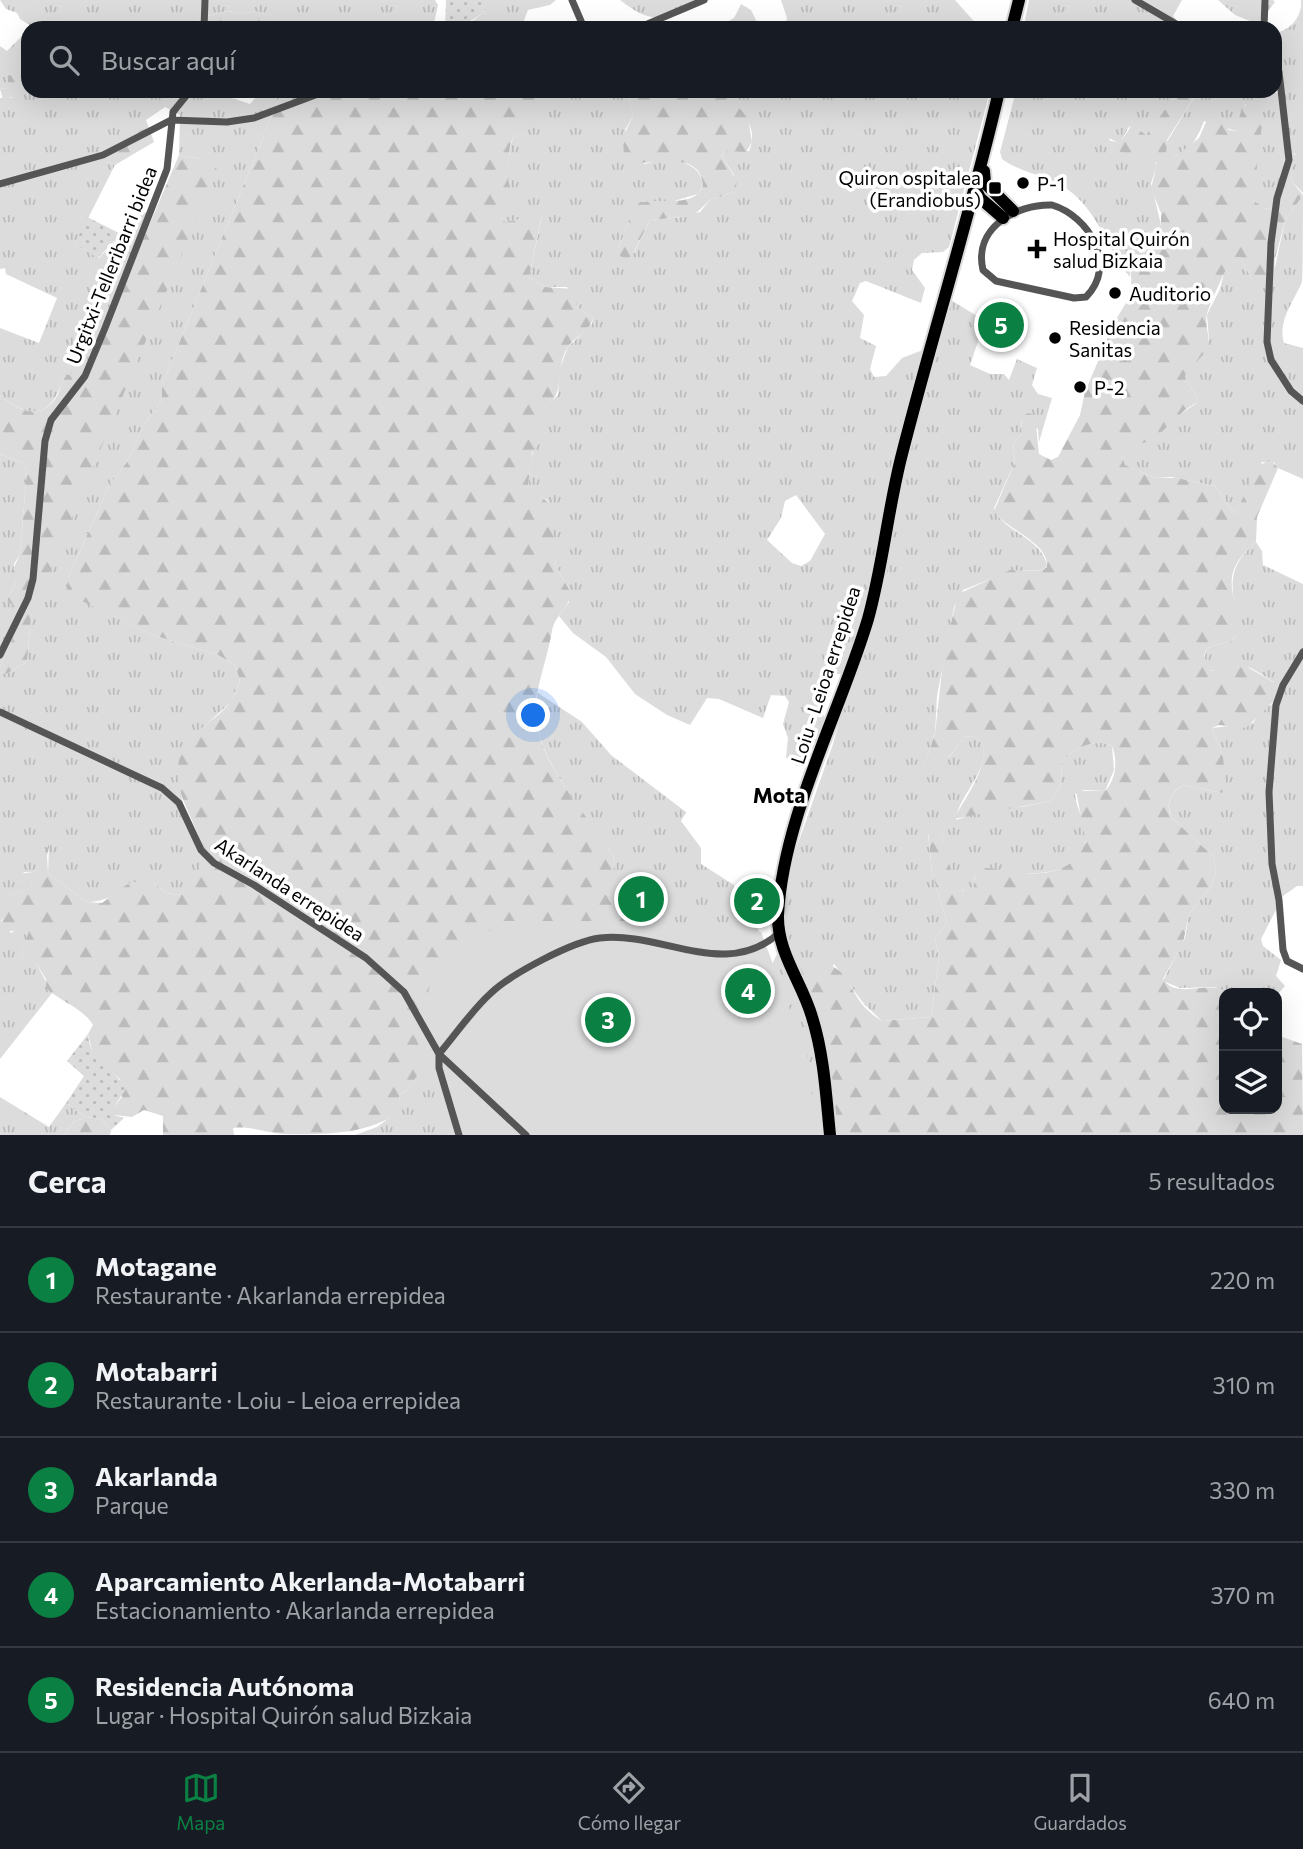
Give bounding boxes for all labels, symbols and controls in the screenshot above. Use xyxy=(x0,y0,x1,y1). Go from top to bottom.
search box xyxy=(21,21,1282,98)
icon: search xyxy=(45,41,83,79)
text: Buscar aquí xyxy=(101,44,236,75)
street label: Urgitxi-Telleribarri bidea xyxy=(61,163,161,367)
place label: Quiron ospitalea (Erandiobus) xyxy=(838,166,981,211)
place label: P-1 xyxy=(1037,172,1065,195)
marker: P-1 xyxy=(1015,175,1031,191)
marker: Quiron ospitalea (Erandiobus) xyxy=(987,180,1003,196)
place label: Hospital Quirón salud Bizkaia xyxy=(1053,227,1190,272)
marker: Hospital Quirón salud Bizkaia xyxy=(1027,239,1047,259)
place label: Auditorio xyxy=(1129,282,1211,305)
marker: Auditorio xyxy=(1107,285,1123,301)
pin: 5 xyxy=(978,299,1024,351)
place label: Residencia Sanitas xyxy=(1069,316,1161,361)
marker: Residencia Sanitas xyxy=(1047,330,1063,346)
place label: P-2 xyxy=(1094,376,1125,399)
marker: P-2 xyxy=(1072,379,1088,395)
street label: Loiu - Leioa errepidea xyxy=(785,583,865,767)
your location xyxy=(516,698,550,732)
district label: Mota xyxy=(753,782,805,807)
street label: Akarlanda errepidea xyxy=(211,832,369,946)
pin: 1 xyxy=(618,873,664,925)
pin: 2 xyxy=(734,875,780,927)
pin: 4 xyxy=(725,965,771,1017)
map controls xyxy=(1219,988,1282,1114)
button: locate xyxy=(1219,988,1282,1051)
pin: 3 xyxy=(585,994,631,1046)
button: layers xyxy=(1219,1051,1282,1114)
text: Cerca xyxy=(28,1162,107,1199)
text: 5 resultados xyxy=(1149,1167,1275,1195)
text: Motagane xyxy=(95,1250,217,1281)
text: 1 xyxy=(46,1266,56,1294)
text: 220 m xyxy=(1210,1266,1275,1294)
text: Restaurante · Akarlanda errepidea xyxy=(95,1281,446,1309)
text: Motabarri xyxy=(95,1355,218,1386)
text: 2 xyxy=(44,1371,58,1399)
text: 310 m xyxy=(1213,1371,1275,1399)
text: Restaurante · Loiu - Leioa errepidea xyxy=(95,1386,461,1414)
text: Akarlanda xyxy=(95,1460,218,1491)
text: 3 xyxy=(44,1476,58,1504)
text: 330 m xyxy=(1209,1476,1275,1504)
text: Parque xyxy=(95,1491,169,1519)
text: Aparcamiento Akerlanda-Motabarri xyxy=(95,1565,525,1596)
text: 4 xyxy=(44,1581,58,1609)
text: 370 m xyxy=(1210,1581,1275,1609)
text: Estacionamiento · Akarlanda errepidea xyxy=(95,1596,495,1624)
text: Residencia Autónoma xyxy=(95,1670,354,1701)
text: 5 xyxy=(44,1686,58,1714)
text: 640 m xyxy=(1208,1686,1275,1714)
text: Lugar · Hospital Quirón salud Bizkaia xyxy=(95,1701,472,1729)
tab: Mapa xyxy=(176,1769,225,1834)
tab: Cómo llegar xyxy=(578,1769,681,1834)
tab: Guardados xyxy=(1033,1769,1127,1834)

